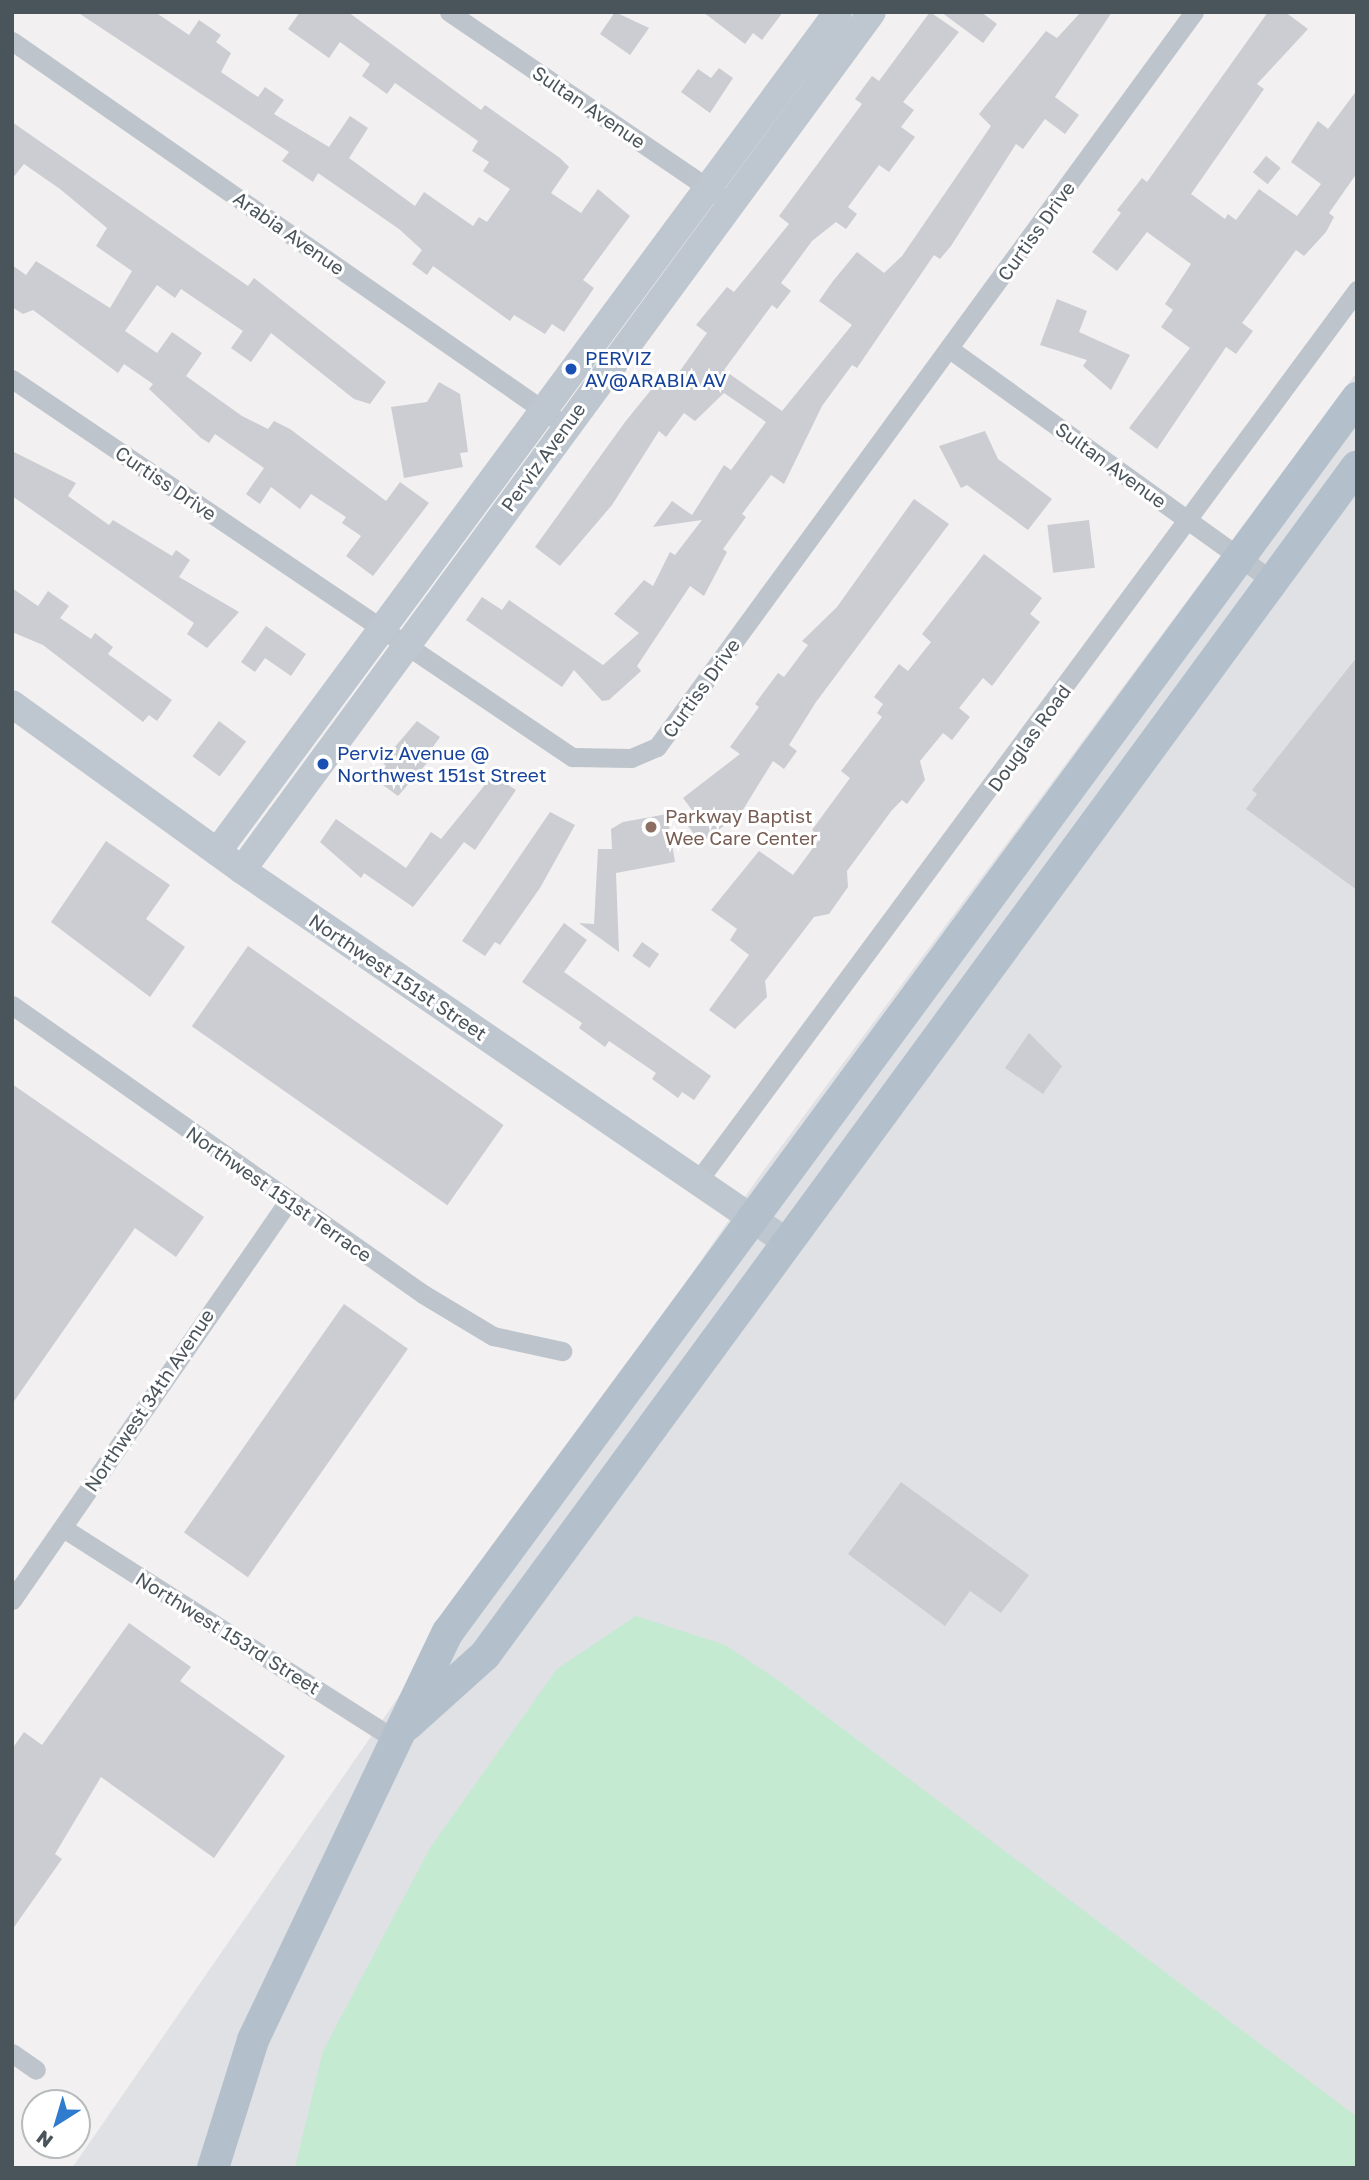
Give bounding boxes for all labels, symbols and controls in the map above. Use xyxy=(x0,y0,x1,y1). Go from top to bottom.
street label: Sultan Avenue xyxy=(528,61,650,153)
street label: Curtiss Drive xyxy=(992,177,1080,285)
street label: Arabia Avenue xyxy=(229,186,349,280)
place label: PERVIZ AV@ARABIA AV xyxy=(585,347,726,391)
marker: PERVIZ AV@ARABIA AV xyxy=(563,361,579,377)
street label: Perviz Avenue xyxy=(496,398,590,516)
street label: Sultan Avenue xyxy=(1051,417,1171,513)
street label: Curtiss Drive xyxy=(111,441,221,525)
street label: Curtiss Drive xyxy=(657,634,745,742)
street label: Douglas Road xyxy=(983,680,1075,796)
place label: Perviz Avenue @ Northwest 151st Street xyxy=(337,742,546,786)
marker: Perviz Avenue @ Northwest 151st Street xyxy=(315,756,331,772)
place label: Parkway Baptist Wee Care Center xyxy=(665,805,817,849)
marker: Parkway Baptist Wee Care Center xyxy=(643,819,659,835)
street label: Northwest 151st Street xyxy=(305,909,491,1045)
street label: Northwest 151st Terrace xyxy=(182,1121,376,1267)
street label: Northwest 34th Avenue xyxy=(79,1304,219,1496)
street label: Northwest 153rd Street xyxy=(132,1567,324,1699)
north arrow xyxy=(21,2089,91,2159)
text: N xyxy=(32,2126,57,2153)

